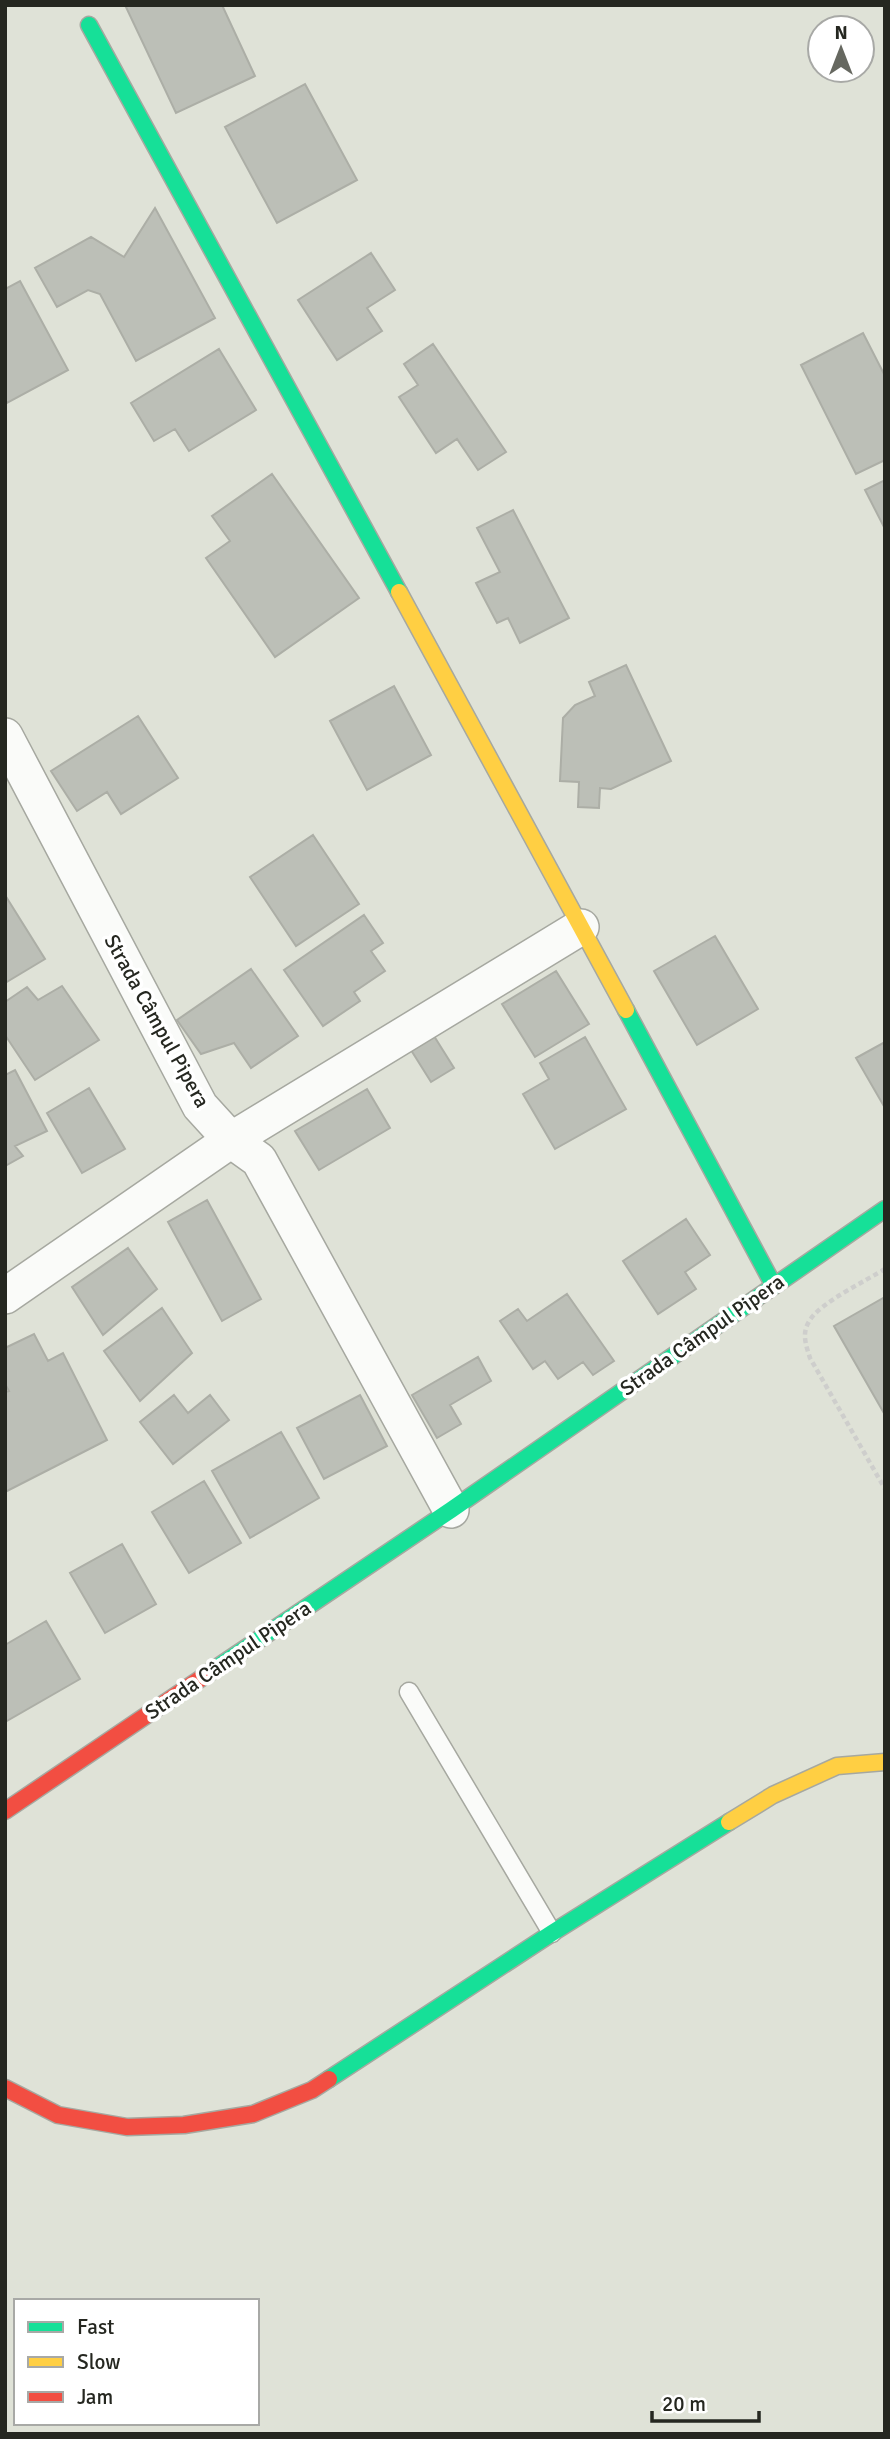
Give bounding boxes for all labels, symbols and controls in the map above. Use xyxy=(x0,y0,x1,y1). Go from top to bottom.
north arrow xyxy=(806,14,876,84)
text: N xyxy=(834,21,848,45)
street label: Strada Câmpul Pipera xyxy=(99,930,215,1112)
street label: Strada Câmpul Pipera xyxy=(615,1269,789,1401)
street label: Strada Câmpul Pipera xyxy=(140,1595,316,1725)
legend xyxy=(14,2299,259,2425)
text: Fast xyxy=(77,2314,114,2340)
text: Slow xyxy=(77,2349,121,2375)
scale bar xyxy=(652,2380,759,2424)
text: Jam xyxy=(77,2384,113,2410)
text: 20 m xyxy=(662,2391,706,2417)

